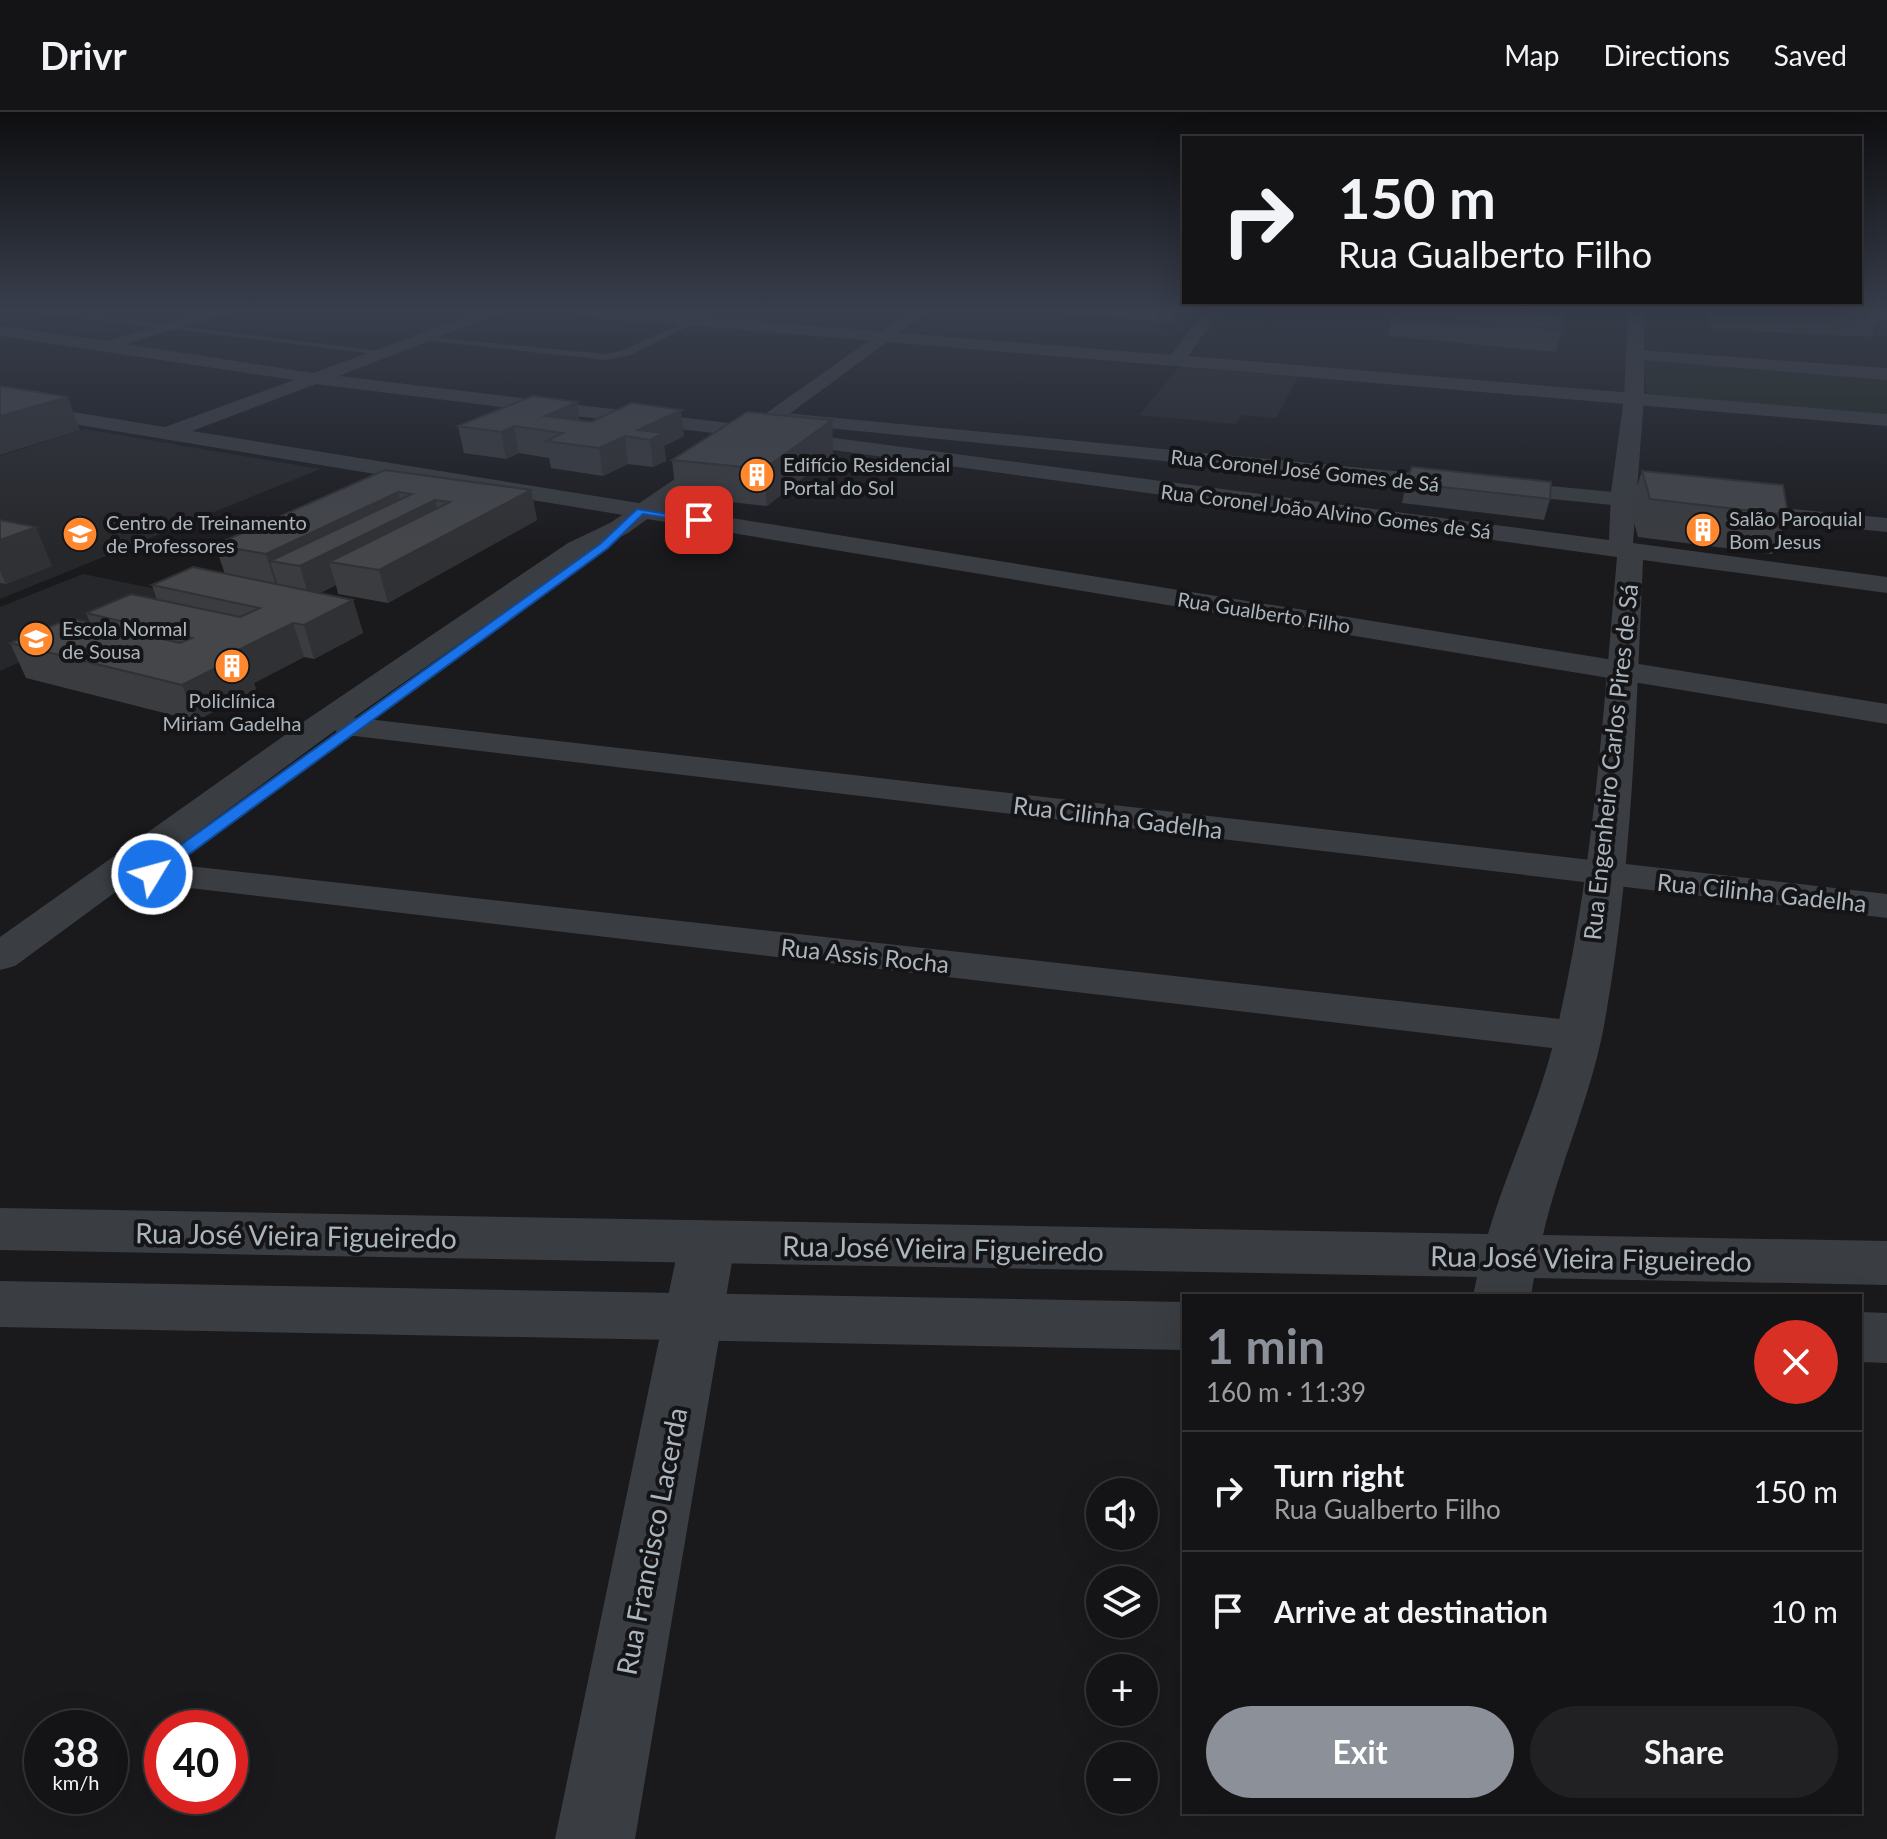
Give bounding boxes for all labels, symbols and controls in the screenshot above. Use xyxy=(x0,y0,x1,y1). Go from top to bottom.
text: Drivr xyxy=(40,32,127,78)
text: Map xyxy=(1504,38,1559,72)
text: Directions xyxy=(1603,38,1730,72)
text: Saved xyxy=(1774,38,1847,72)
text: 150 m xyxy=(1338,164,1496,231)
icon: right xyxy=(1206,168,1310,272)
text: Rua Gualberto Filho xyxy=(1338,232,1652,276)
street label: Rua Coronel José Gomes de Sá xyxy=(1170,444,1440,496)
place label: Edifício Residencial Portal do Sol xyxy=(783,452,950,499)
building icon: Edifício Residencial Portal do Sol xyxy=(738,456,776,494)
street label: Rua Coronel João Alvino Gomes de Sá xyxy=(1160,479,1492,543)
pin xyxy=(665,486,733,554)
icon: arrive xyxy=(677,498,721,542)
place label: Salão Paroquial Bom Jesus xyxy=(1729,506,1862,553)
place label: Centro de Treinamento de Professores xyxy=(106,510,307,557)
building icon: Salão Paroquial Bom Jesus xyxy=(1684,511,1722,549)
school or university icon: Centro de Treinamento de Professores xyxy=(61,515,99,553)
street label: Rua Engenheiro Carlos Pires de Sá xyxy=(1577,582,1643,942)
street label: Rua Gualberto Filho xyxy=(1176,586,1352,638)
place label: Escola Normal de Sousa xyxy=(62,616,187,663)
school or university icon: Escola Normal de Sousa xyxy=(17,620,55,658)
building icon: Policlínica Miriam Gadelha xyxy=(213,647,251,685)
place label: Policlínica Miriam Gadelha xyxy=(163,688,301,735)
street label: Rua Cilinha Gadelha xyxy=(1012,790,1224,844)
position arrow xyxy=(110,832,194,916)
street label: Rua Cilinha Gadelha xyxy=(1656,867,1868,917)
street label: Rua Assis Rocha xyxy=(779,932,951,978)
street label: Rua José Vieira Figueiredo xyxy=(135,1215,457,1255)
street label: Rua José Vieira Figueiredo xyxy=(782,1228,1104,1268)
street label: Rua José Vieira Figueiredo xyxy=(1430,1238,1752,1278)
text: 1 min xyxy=(1206,1317,1325,1374)
button: close xyxy=(1754,1320,1838,1404)
text: 160 m · 11:39 xyxy=(1206,1376,1366,1408)
street label: Rua Francisco Lacerda xyxy=(608,1404,694,1678)
text: Turn right xyxy=(1274,1457,1404,1493)
icon: right xyxy=(1206,1469,1250,1513)
text: 150 m xyxy=(1753,1473,1838,1509)
map controls xyxy=(1086,1478,1158,1814)
button: sound xyxy=(1086,1478,1158,1550)
text: Rua Gualberto Filho xyxy=(1274,1493,1501,1525)
button: layers xyxy=(1086,1566,1158,1638)
icon: arrive xyxy=(1206,1589,1250,1633)
text: Arrive at destination xyxy=(1274,1593,1548,1629)
text: 10 m xyxy=(1771,1593,1838,1629)
button: + xyxy=(1086,1654,1158,1726)
button: Exit xyxy=(1206,1706,1514,1798)
button: Share xyxy=(1530,1706,1838,1798)
speed limit sign: 40 xyxy=(144,1710,248,1814)
text: 38 xyxy=(53,1728,99,1776)
button: − xyxy=(1086,1742,1158,1814)
text: km/h xyxy=(53,1770,99,1794)

